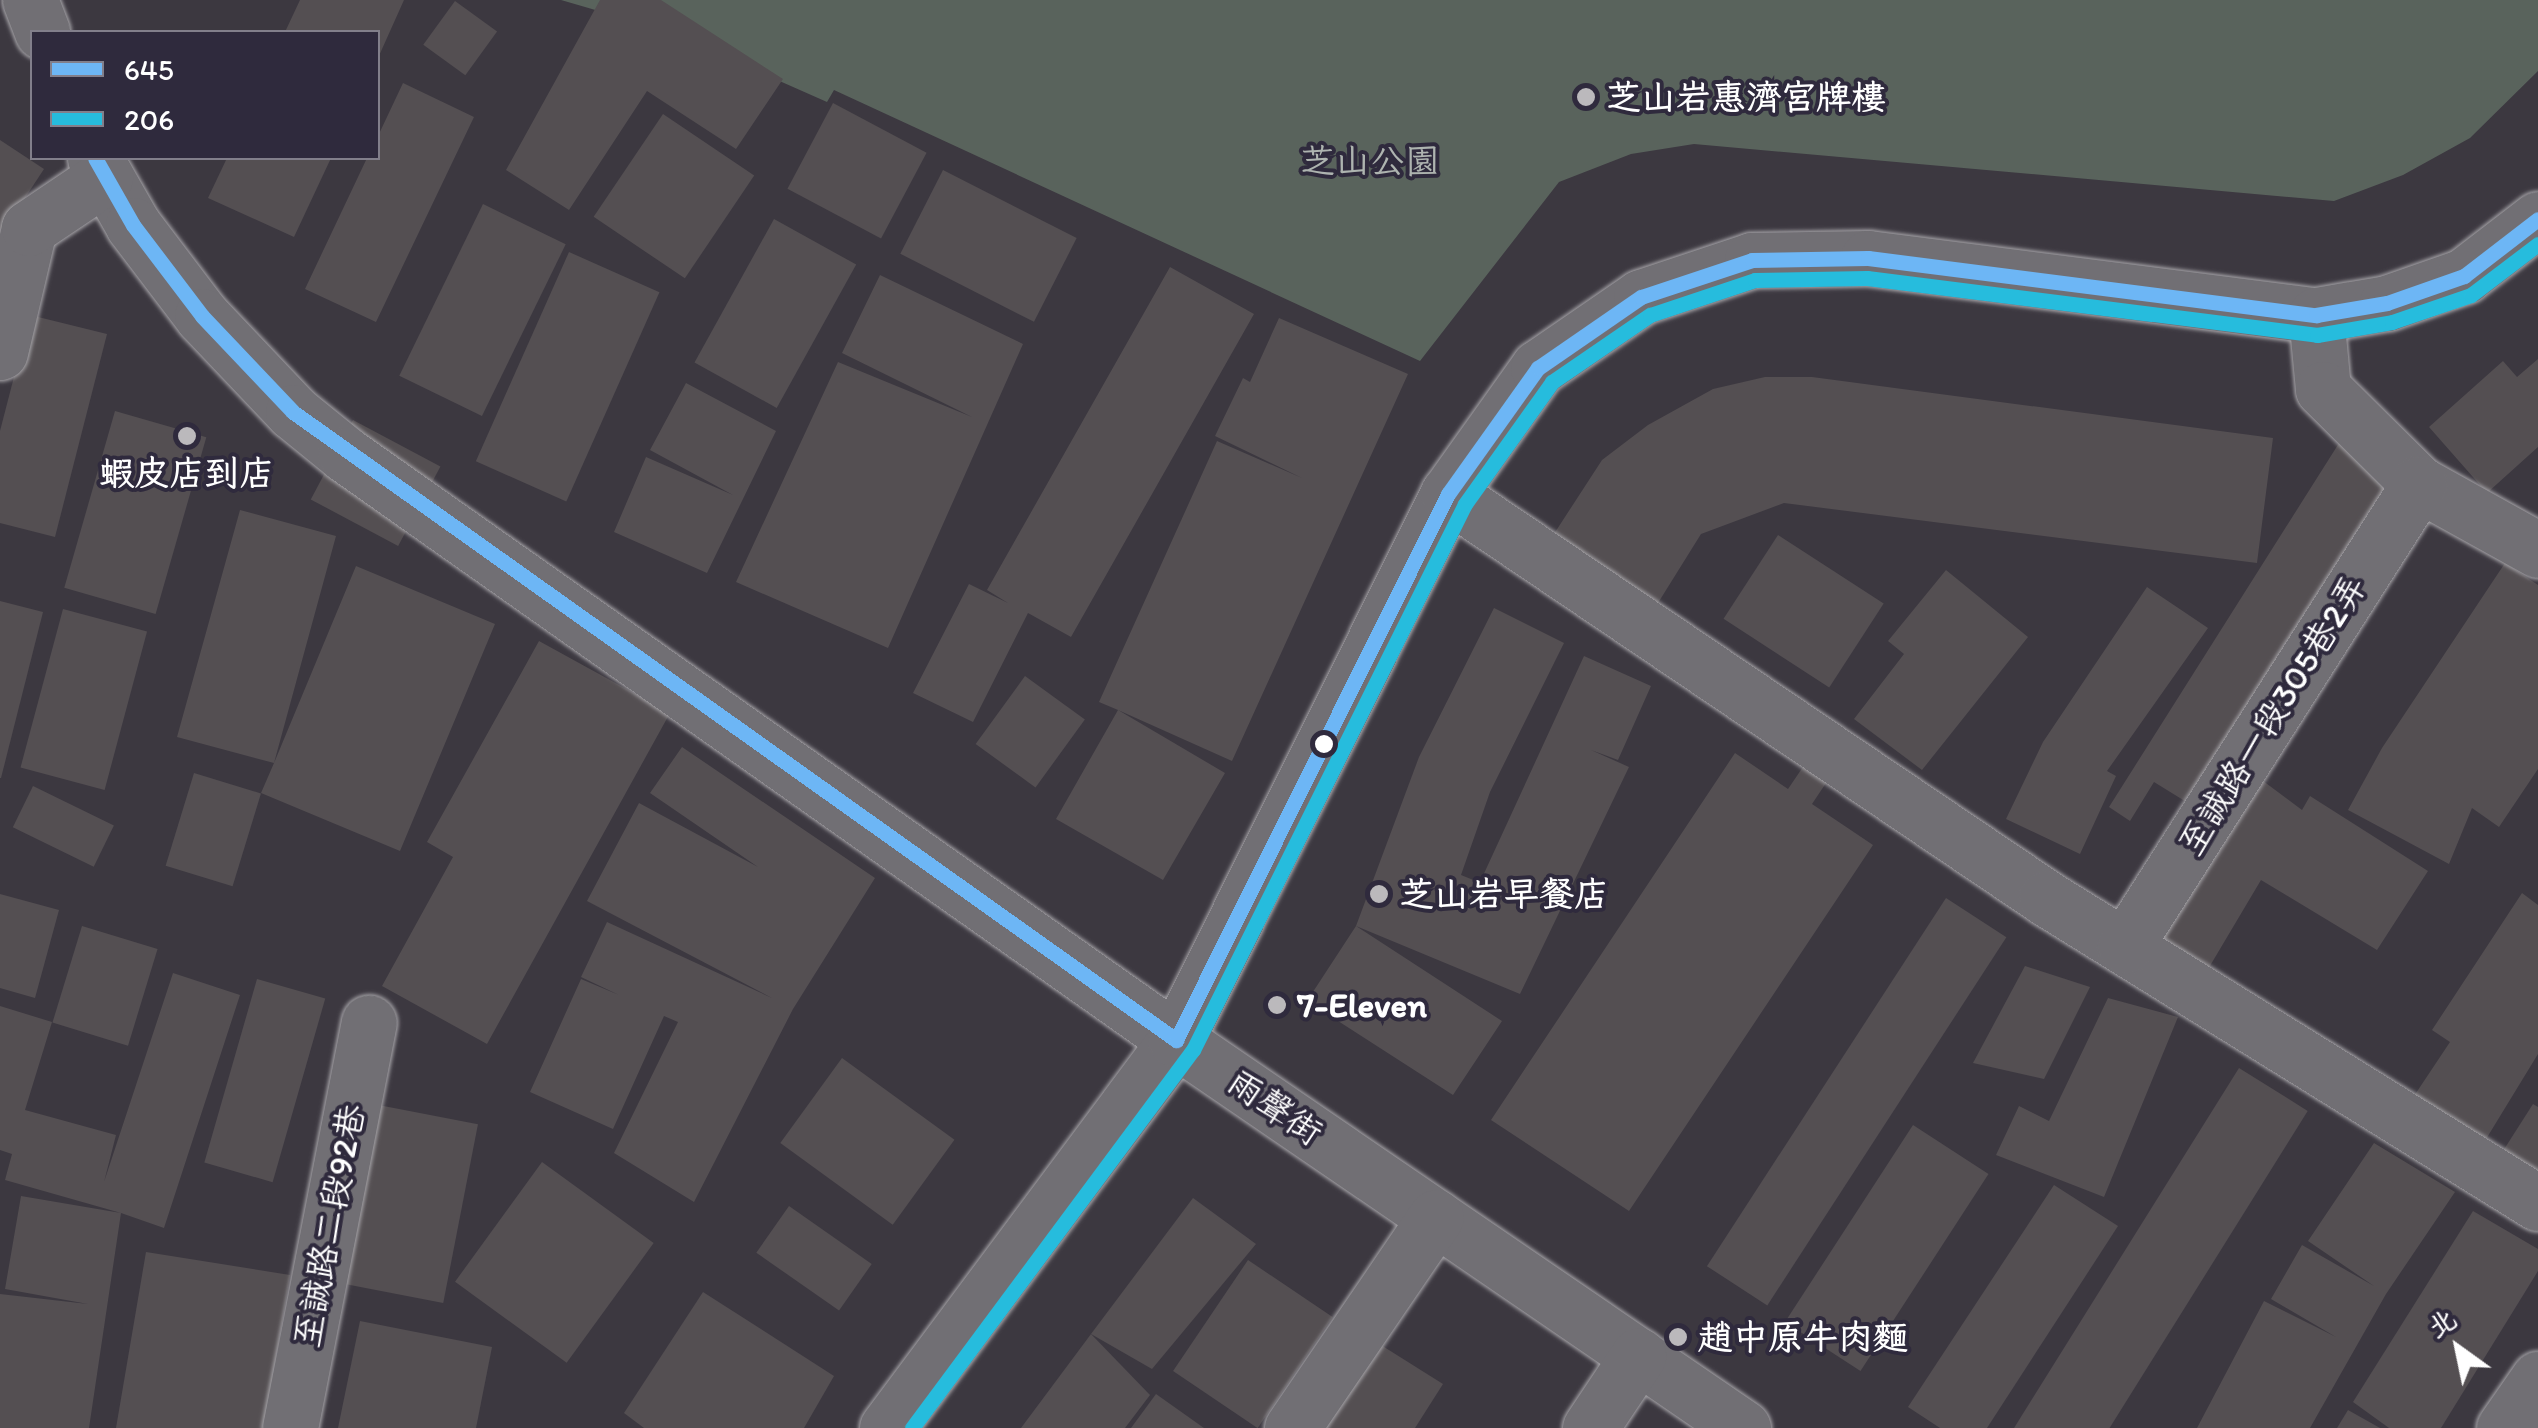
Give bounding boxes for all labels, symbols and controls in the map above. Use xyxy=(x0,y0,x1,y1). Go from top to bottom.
legend xyxy=(30,30,380,160)
text: 645 xyxy=(124,51,174,88)
place label: 芝山岩惠濟宮牌樓 xyxy=(1606,76,1886,118)
marker: 芝山岩惠濟宮牌樓 xyxy=(1575,86,1597,108)
text: 206 xyxy=(124,101,174,138)
park label: 芝山公園 xyxy=(1300,140,1440,182)
marker: 蝦皮店到店 xyxy=(176,425,198,447)
place label: 蝦皮店到店 xyxy=(100,452,274,494)
street label: 至誠路一段305巷2弄 xyxy=(2169,567,2375,863)
unlabelled marker xyxy=(1314,734,1334,754)
place label: 芝山岩早餐店 xyxy=(1399,873,1609,915)
marker: 芝山岩早餐店 xyxy=(1368,883,1390,905)
place label: 7-Eleven xyxy=(1297,984,1427,1026)
marker: 7-Eleven xyxy=(1266,994,1288,1016)
street label: 雨聲街 xyxy=(1220,1060,1330,1154)
street label: 至誠路二段92巷 xyxy=(285,1101,373,1351)
north arrow xyxy=(2408,1298,2508,1398)
text: 北 xyxy=(2421,1301,2463,1345)
place label: 趙中原牛肉麵 xyxy=(1698,1316,1908,1358)
marker: 趙中原牛肉麵 xyxy=(1667,1326,1689,1348)

